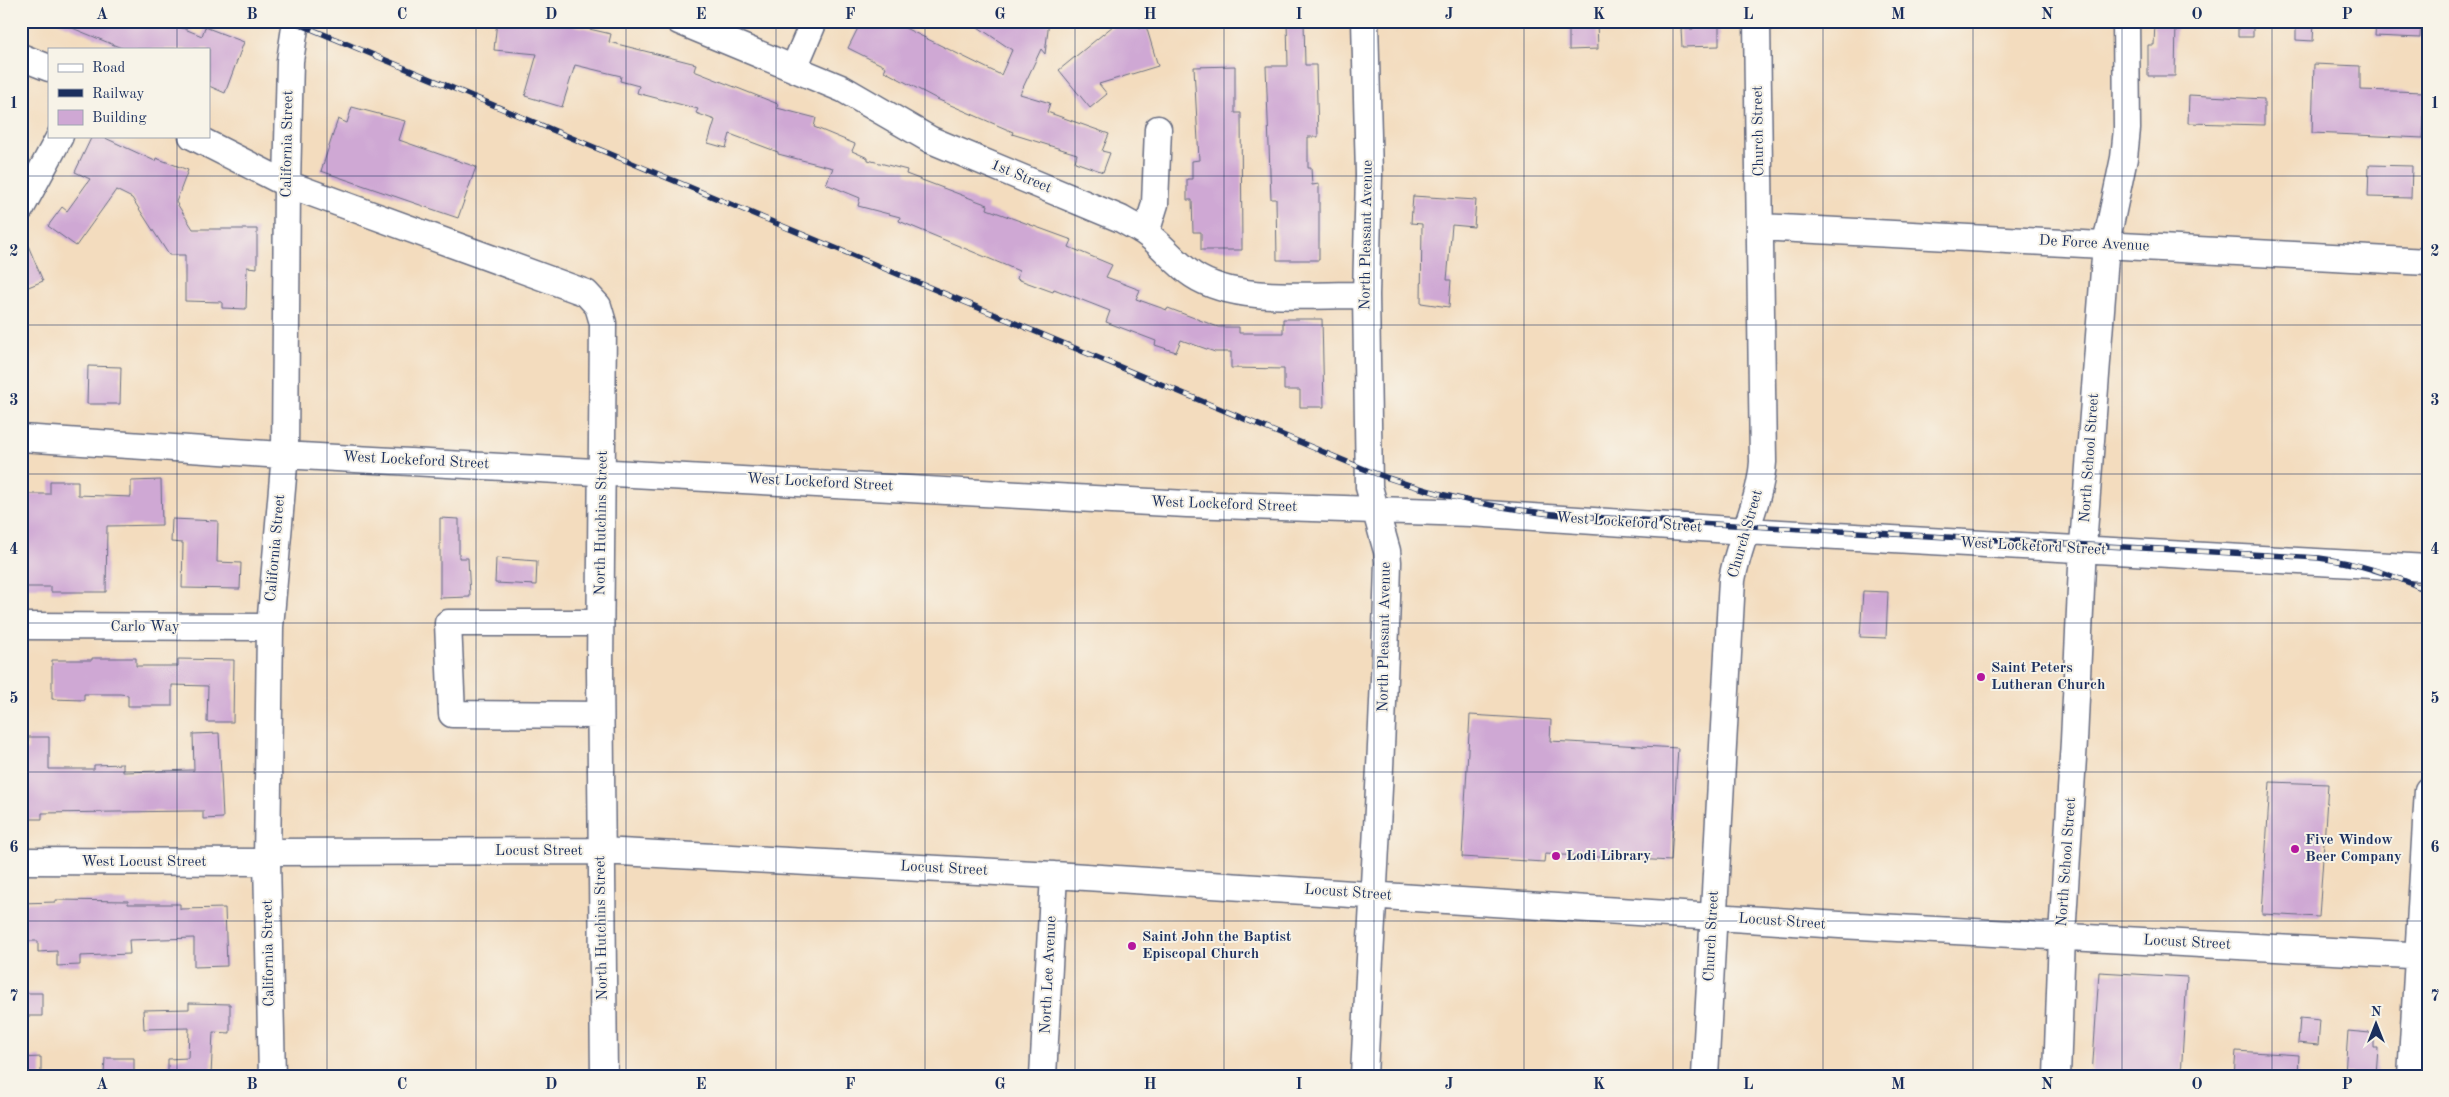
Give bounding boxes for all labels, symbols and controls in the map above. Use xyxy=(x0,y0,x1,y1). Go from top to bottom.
text: A xyxy=(96,7,108,23)
text: B xyxy=(246,7,258,23)
text: C xyxy=(397,7,407,23)
text: D xyxy=(545,7,557,23)
text: E xyxy=(695,7,707,23)
text: F xyxy=(845,7,856,23)
text: G xyxy=(994,7,1006,23)
text: H xyxy=(1143,7,1157,23)
text: I xyxy=(1295,7,1303,23)
text: J xyxy=(1445,7,1454,23)
text: K xyxy=(1593,7,1605,23)
text: L xyxy=(1743,7,1754,23)
text: M xyxy=(1891,7,1905,23)
text: N xyxy=(2041,7,2054,23)
text: O xyxy=(2191,7,2203,23)
text: P xyxy=(2341,7,2353,23)
legend xyxy=(48,48,210,138)
text: Road xyxy=(92,61,126,76)
street label: Church Street xyxy=(1751,85,1767,177)
text: Railway xyxy=(92,87,145,102)
street label: California Street xyxy=(280,90,296,198)
text: 1 xyxy=(9,96,19,112)
text: 1 xyxy=(2430,96,2440,112)
text: Building xyxy=(92,111,147,126)
street label: 1st Street xyxy=(988,158,1054,196)
street label: North Pleasant Avenue xyxy=(1358,160,1376,310)
street label: De Force Avenue xyxy=(2038,234,2150,254)
text: 2 xyxy=(9,244,19,260)
text: 2 xyxy=(2430,244,2440,260)
text: 3 xyxy=(9,393,19,409)
street label: North School Street xyxy=(2078,393,2102,523)
text: 3 xyxy=(2430,393,2440,409)
street label: West Lockeford Street xyxy=(342,450,490,472)
street label: North Hutchins Street xyxy=(593,450,611,596)
street label: West Lockeford Street xyxy=(746,472,894,494)
street label: Church Street xyxy=(1726,488,1766,580)
street label: California Street xyxy=(264,494,288,602)
street label: West Lockeford Street xyxy=(1151,495,1297,515)
street label: West Lockeford Street xyxy=(1555,510,1703,536)
street label: West Lockeford Street xyxy=(1959,536,2107,558)
text: 4 xyxy=(9,542,19,558)
text: 4 xyxy=(2430,542,2440,558)
street label: North Pleasant Avenue xyxy=(1376,562,1394,712)
street label: Carlo Way xyxy=(110,620,180,635)
place label: Saint Peters Lutheran Church xyxy=(1991,661,2105,693)
marker: Saint Peters Lutheran Church xyxy=(1975,671,1987,683)
text: 5 xyxy=(9,691,19,707)
text: 5 xyxy=(2430,691,2440,707)
street label: North School Street xyxy=(2055,797,2079,927)
place label: Five Window Beer Company xyxy=(2305,833,2402,865)
text: 6 xyxy=(9,840,19,856)
text: 6 xyxy=(2430,840,2440,856)
marker: Five Window Beer Company xyxy=(2289,843,2301,855)
street label: Locust Street xyxy=(495,844,583,859)
place label: Lodi Library xyxy=(1566,849,1651,864)
marker: Lodi Library xyxy=(1550,850,1562,862)
street label: West Locust Street xyxy=(81,855,207,870)
street label: North Hutchins Street xyxy=(593,855,611,1001)
street label: Locust Street xyxy=(900,859,988,879)
street label: Locust Street xyxy=(1304,882,1392,904)
street label: Church Street xyxy=(1702,890,1722,982)
street label: California Street xyxy=(261,899,277,1007)
street label: Locust Street xyxy=(1738,911,1826,933)
street label: North Lee Avenue xyxy=(1038,915,1060,1035)
place label: Saint John the Baptist Episcopal Church xyxy=(1142,930,1292,962)
street label: Locust Street xyxy=(2143,933,2231,953)
marker: Saint John the Baptist Episcopal Church xyxy=(1126,940,1138,952)
text: 7 xyxy=(9,989,19,1005)
text: 7 xyxy=(2430,989,2440,1005)
north arrow xyxy=(2352,1000,2402,1050)
text: N xyxy=(2371,1005,2382,1019)
text: A xyxy=(96,1077,108,1093)
text: B xyxy=(246,1077,258,1093)
text: C xyxy=(397,1077,407,1093)
text: D xyxy=(545,1077,557,1093)
text: E xyxy=(695,1077,707,1093)
text: F xyxy=(845,1077,856,1093)
text: G xyxy=(994,1077,1006,1093)
text: H xyxy=(1143,1077,1157,1093)
text: I xyxy=(1295,1077,1303,1093)
text: J xyxy=(1445,1077,1454,1093)
text: K xyxy=(1593,1077,1605,1093)
text: L xyxy=(1743,1077,1754,1093)
text: M xyxy=(1891,1077,1905,1093)
text: N xyxy=(2041,1077,2054,1093)
text: O xyxy=(2191,1077,2203,1093)
text: P xyxy=(2341,1077,2353,1093)

